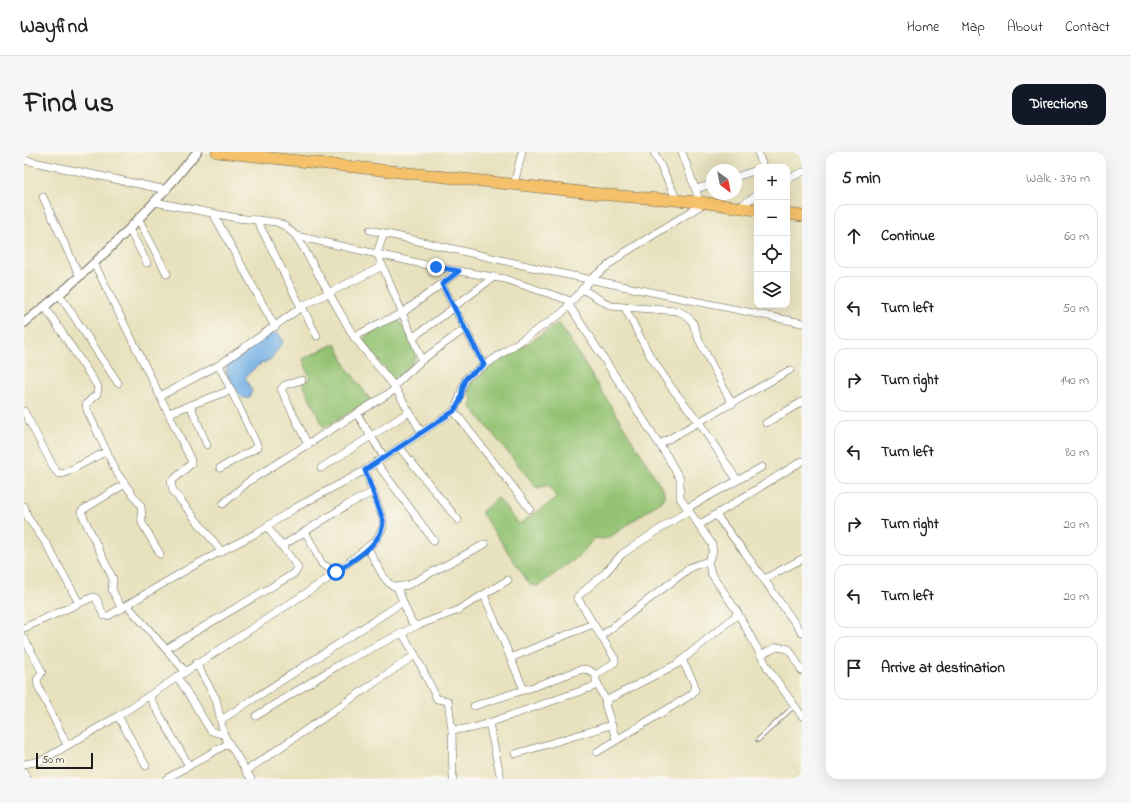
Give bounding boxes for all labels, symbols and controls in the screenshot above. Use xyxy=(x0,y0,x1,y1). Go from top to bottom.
text: Wayfind xyxy=(20,14,88,41)
text: Home xyxy=(907,17,939,38)
text: Map xyxy=(961,17,985,38)
text: About xyxy=(1007,17,1043,38)
text: Contact xyxy=(1065,17,1110,38)
text: Find us xyxy=(24,84,114,125)
button: Directions xyxy=(1012,84,1106,125)
north arrow xyxy=(706,164,742,200)
map controls xyxy=(754,164,790,308)
button: + xyxy=(754,164,790,200)
text: 5 min xyxy=(842,166,881,191)
text: Walk · 370 m xyxy=(1026,169,1090,188)
button: − xyxy=(754,200,790,236)
icon: ahead xyxy=(843,225,865,247)
text: Continue xyxy=(881,225,935,247)
text: 60 m xyxy=(1064,227,1089,246)
button: locate xyxy=(754,236,790,272)
route end xyxy=(427,258,445,276)
button: layers xyxy=(754,272,790,308)
icon: left xyxy=(843,297,865,319)
text: Turn left xyxy=(881,297,934,319)
text: 50 m xyxy=(1063,299,1089,318)
icon: right xyxy=(843,369,865,391)
text: Turn right xyxy=(881,369,939,391)
text: 140 m xyxy=(1061,371,1089,390)
icon: left xyxy=(843,441,865,463)
text: Turn left xyxy=(881,441,934,463)
text: 80 m xyxy=(1065,443,1089,462)
icon: right xyxy=(843,513,865,535)
text: Turn right xyxy=(881,513,939,535)
text: 20 m xyxy=(1064,515,1089,534)
route start xyxy=(327,563,345,581)
icon: left xyxy=(843,585,865,607)
text: Turn left xyxy=(881,585,934,607)
text: 20 m xyxy=(1064,587,1089,606)
icon: arrive xyxy=(843,657,865,679)
text: Arrive at destination xyxy=(881,657,1005,679)
scale bar xyxy=(36,751,93,770)
text: 50 m xyxy=(42,752,64,768)

